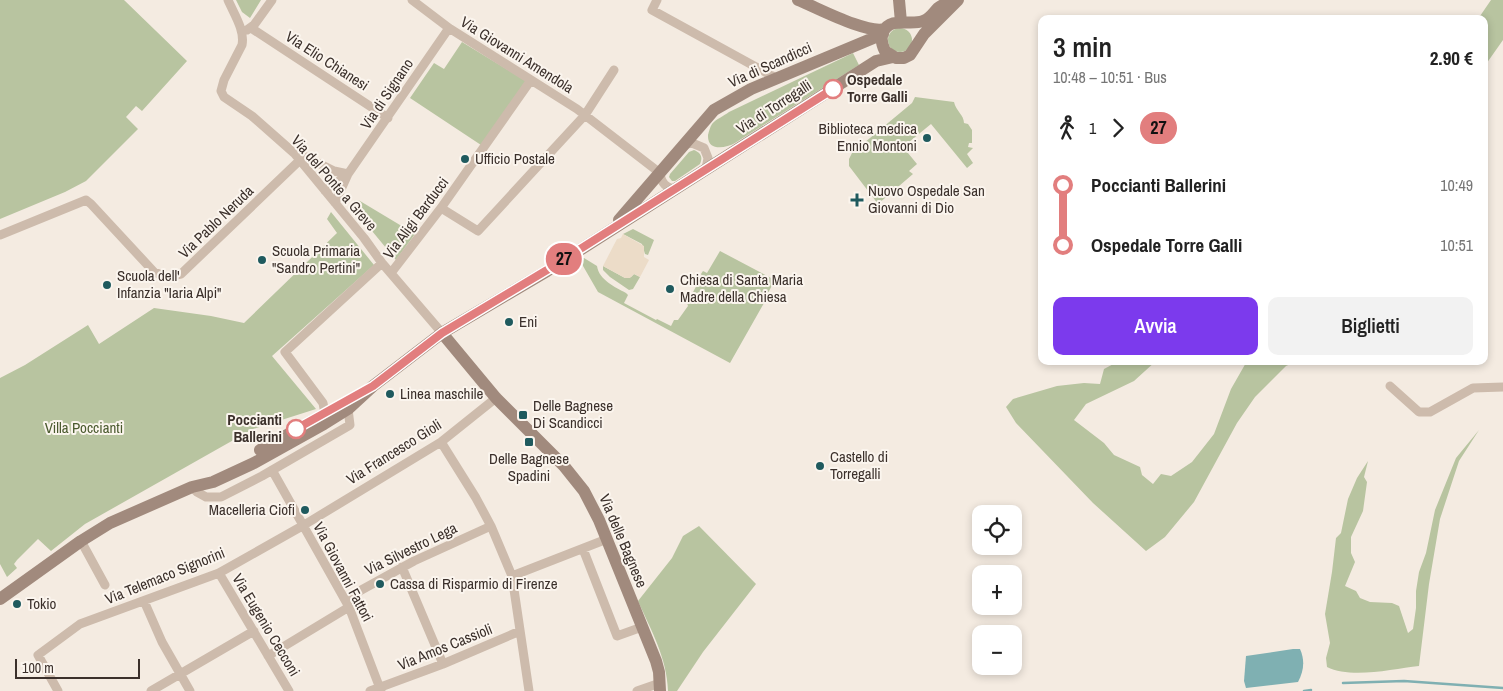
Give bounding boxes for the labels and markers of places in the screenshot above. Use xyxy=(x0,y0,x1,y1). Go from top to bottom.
place label: Ospedale Torre Galli xyxy=(847,69,908,107)
marker: Ospedale Torre Galli xyxy=(823,79,843,99)
place label: Biblioteca medica Ennio Montoni xyxy=(819,118,917,156)
marker: Biblioteca medica Ennio Montoni xyxy=(921,132,933,144)
place label: Ufficio Postale xyxy=(475,148,555,169)
marker: Ufficio Postale xyxy=(459,153,471,165)
place label: Nuovo Ospedale San Giovanni di Dio xyxy=(868,180,985,218)
marker: Nuovo Ospedale San Giovanni di Dio xyxy=(850,193,864,207)
place label: Scuola Primaria "Sandro Pertini" xyxy=(272,240,360,278)
marker: Scuola Primaria "Sandro Pertini" xyxy=(256,254,268,266)
place label: Scuola dell' Infanzia "Iaria Alpi" xyxy=(117,265,221,303)
place label: Chiesa di Santa Maria Madre della Chiesa xyxy=(680,269,803,307)
marker: Scuola dell' Infanzia "Iaria Alpi" xyxy=(101,279,113,291)
marker: Chiesa di Santa Maria Madre della Chiesa xyxy=(664,283,676,295)
place label: Eni xyxy=(519,311,537,332)
marker: Eni xyxy=(503,316,515,328)
place label: Linea maschile xyxy=(400,383,484,404)
marker: Linea maschile xyxy=(384,388,396,400)
place label: Delle Bagnese Di Scandicci xyxy=(533,395,613,433)
place label: Poccianti Ballerini xyxy=(227,409,282,447)
marker: Delle Bagnese Di Scandicci xyxy=(517,409,529,421)
marker: Poccianti Ballerini xyxy=(286,419,306,439)
marker: Delle Bagnese Spadini xyxy=(523,436,535,448)
place label: Castello di Torregalli xyxy=(830,446,888,484)
place label: Delle Bagnese Spadini xyxy=(489,448,569,486)
marker: Castello di Torregalli xyxy=(814,460,826,472)
place label: Macelleria Ciofi xyxy=(209,499,295,520)
marker: Macelleria Ciofi xyxy=(299,504,311,516)
place label: Cassa di Risparmio di Firenze xyxy=(390,573,558,594)
marker: Cassa di Risparmio di Firenze xyxy=(374,578,386,590)
place label: Tokio xyxy=(27,593,57,614)
marker: Tokio xyxy=(11,598,23,610)

